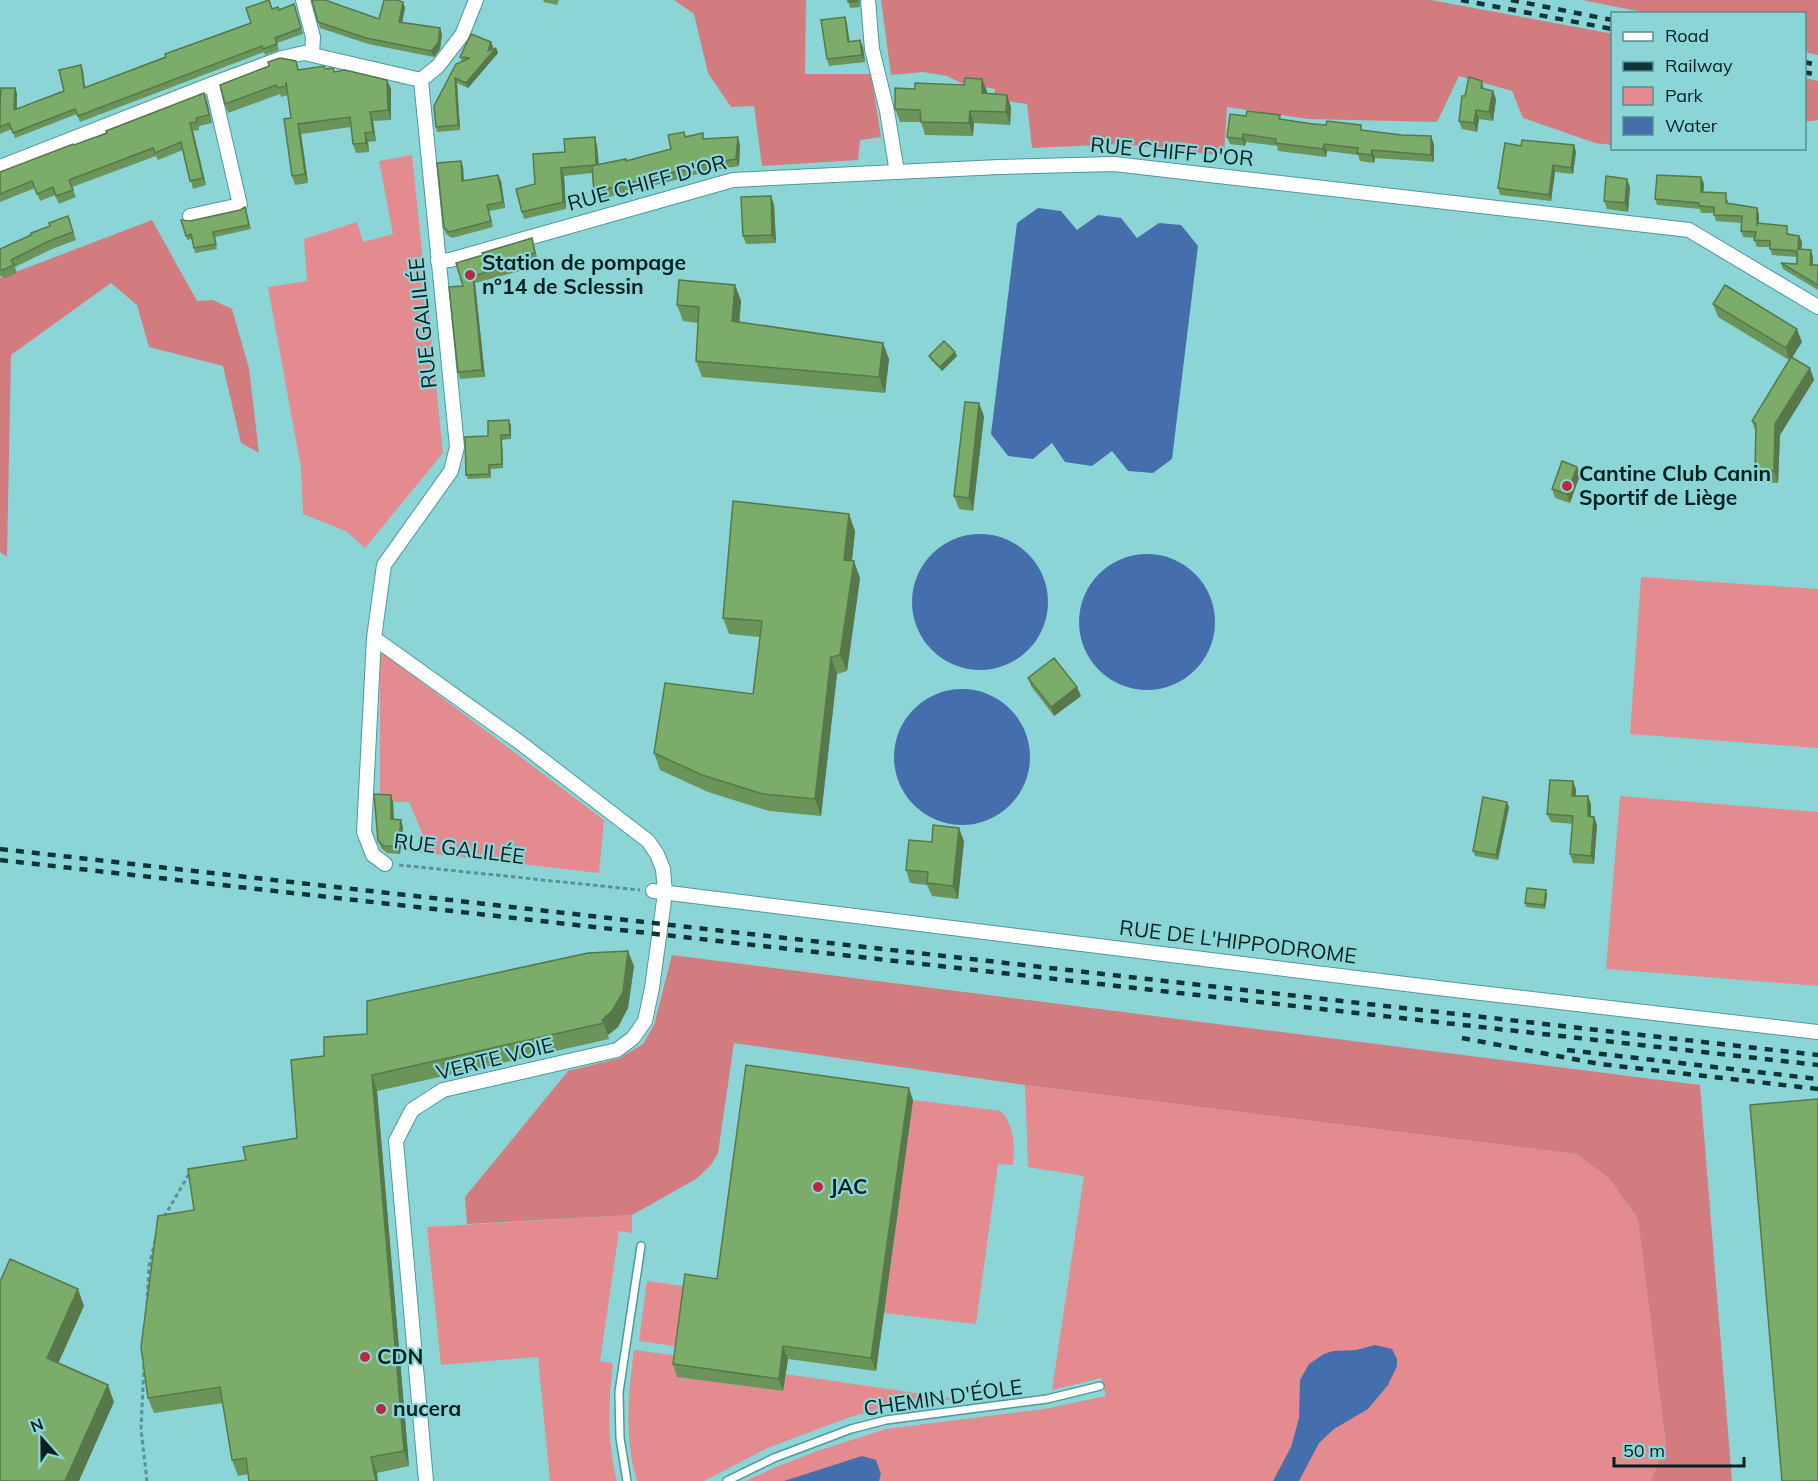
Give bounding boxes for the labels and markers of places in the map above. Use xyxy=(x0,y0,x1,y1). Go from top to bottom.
place label: Station de pompage n°14 de Sclessin xyxy=(482,249,686,299)
marker: Station de pompage n°14 de Sclessin xyxy=(463,268,477,282)
place label: Cantine Club Canin Sportif de Liège xyxy=(1579,460,1771,510)
marker: Cantine Club Canin Sportif de Liège xyxy=(1560,479,1574,493)
place label: JAC xyxy=(830,1173,867,1199)
marker: JAC xyxy=(811,1180,825,1194)
place label: CDN xyxy=(377,1343,423,1369)
marker: CDN xyxy=(358,1350,372,1364)
place label: nucera xyxy=(393,1395,461,1421)
marker: nucera xyxy=(374,1402,388,1416)

